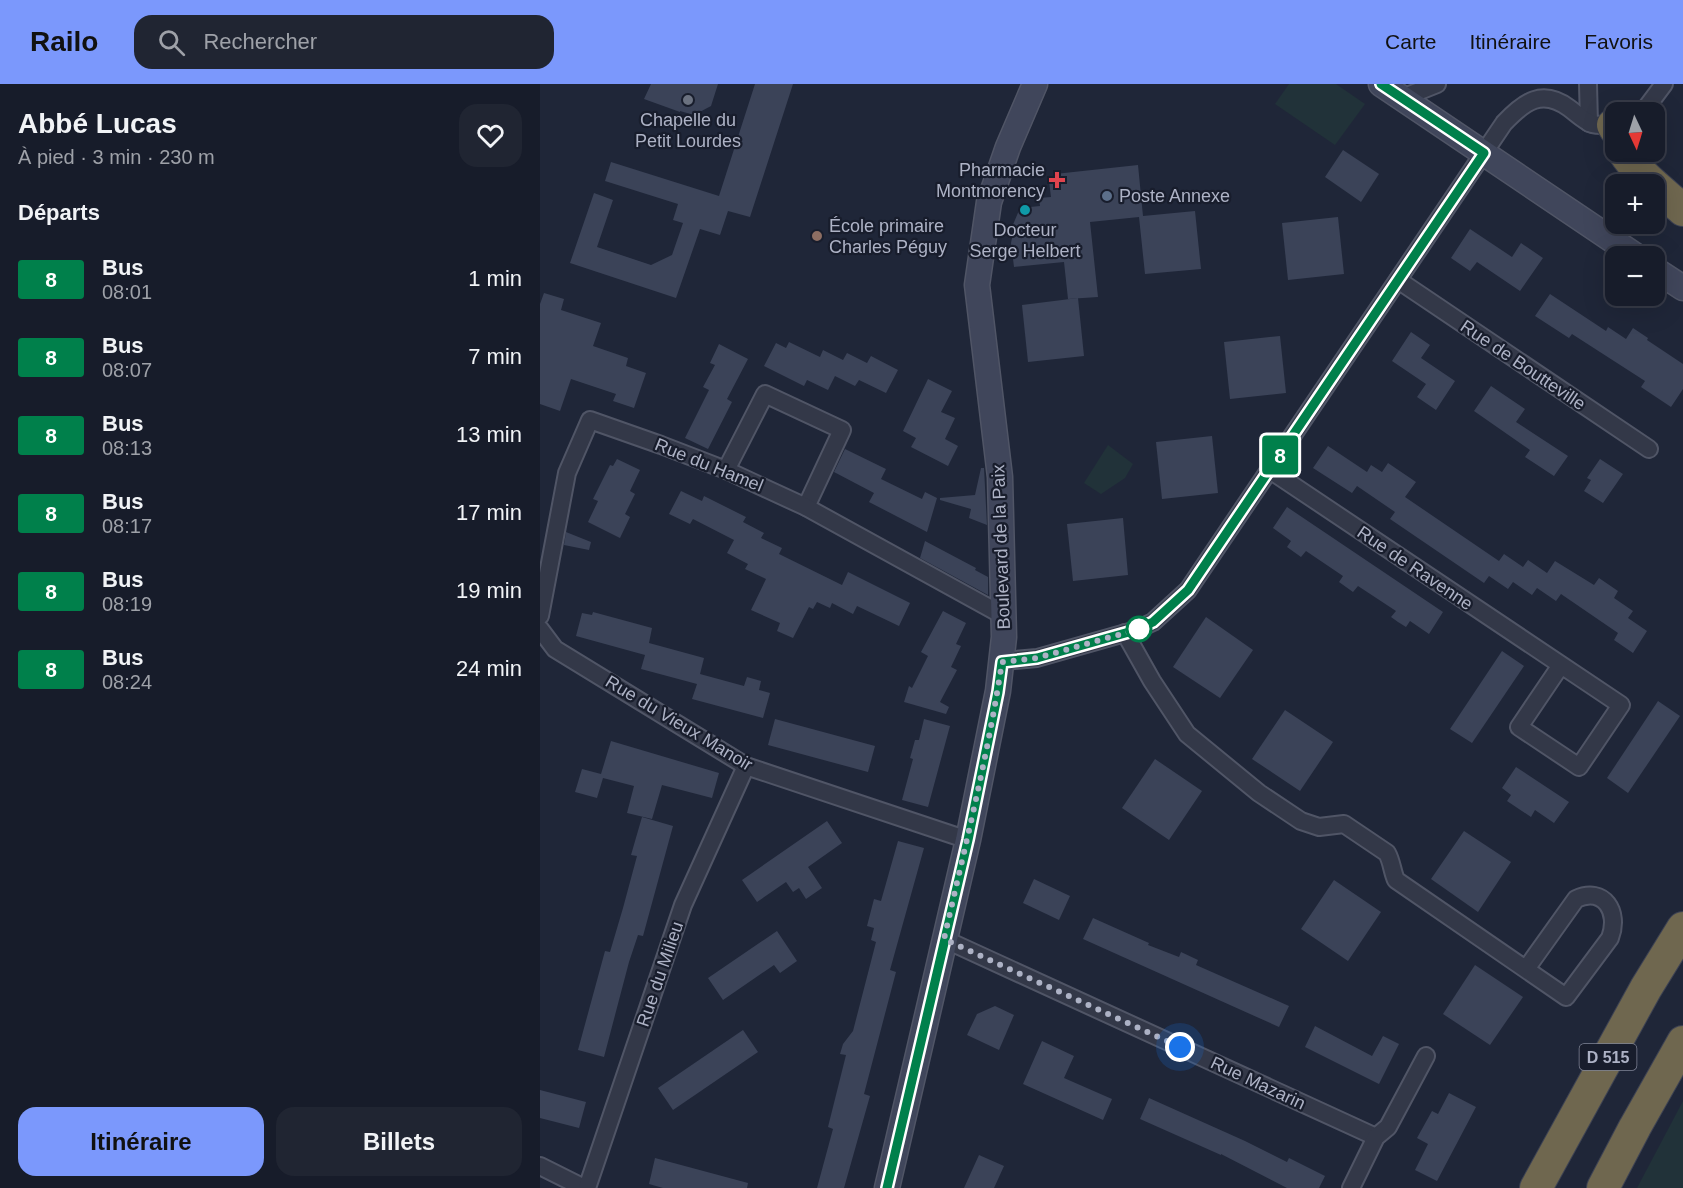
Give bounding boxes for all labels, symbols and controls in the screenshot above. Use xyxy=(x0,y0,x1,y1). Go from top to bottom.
search box xyxy=(134,15,554,69)
text: Railo xyxy=(30,26,98,57)
icon: search xyxy=(155,26,188,59)
text: Rechercher xyxy=(203,29,317,54)
text: Carte xyxy=(1385,30,1436,53)
text: Itinéraire xyxy=(1469,30,1551,53)
text: Favoris xyxy=(1584,30,1653,53)
marker: Chapelle du Petit Lourdes xyxy=(681,93,695,107)
north arrow xyxy=(1605,102,1665,162)
map controls xyxy=(1605,102,1665,306)
button: heart xyxy=(459,104,522,167)
text: Abbé Lucas xyxy=(18,108,177,139)
place label: Chapelle du Petit Lourdes xyxy=(635,110,741,151)
text: À pied · 3 min · 230 m xyxy=(18,146,215,168)
place label: Pharmacie Montmorency xyxy=(936,160,1045,201)
marker: Pharmacie Montmorency xyxy=(1050,173,1064,187)
button: + xyxy=(1605,174,1665,234)
place label: Poste Annexe xyxy=(1119,186,1230,206)
marker: Poste Annexe xyxy=(1100,189,1114,203)
text: Départs xyxy=(18,200,100,225)
marker: Docteur Serge Helbert xyxy=(1018,203,1032,217)
place label: École primaire Charles Péguy xyxy=(829,216,947,257)
place label: Docteur Serge Helbert xyxy=(969,220,1081,261)
marker: École primaire Charles Péguy xyxy=(810,229,824,243)
button: − xyxy=(1605,246,1665,306)
text: Bus xyxy=(102,255,144,280)
text: 1 min xyxy=(468,266,522,291)
text: 8 xyxy=(45,268,57,291)
text: 08:01 xyxy=(102,281,152,303)
street label: Rue de Boutteville xyxy=(1457,316,1589,414)
text: Bus xyxy=(102,333,144,358)
text: 7 min xyxy=(468,344,522,369)
text: 8 xyxy=(45,346,57,369)
text: 08:07 xyxy=(102,359,152,381)
text: Bus xyxy=(102,411,144,436)
text: 13 min xyxy=(456,422,522,447)
text: 8 xyxy=(45,424,57,447)
street label: Rue du Hamel xyxy=(652,434,766,496)
line badge: 8 xyxy=(1260,436,1300,475)
text: 08:13 xyxy=(102,437,152,459)
text: 8 xyxy=(1274,444,1286,467)
street label: Boulevard de la Paix xyxy=(988,464,1014,630)
text: Bus xyxy=(102,489,144,514)
text: 17 min xyxy=(456,500,522,525)
text: 8 xyxy=(45,502,57,525)
text: 08:17 xyxy=(102,515,152,537)
street label: Rue de Ravenne xyxy=(1353,522,1477,614)
text: Bus xyxy=(102,567,144,592)
text: 19 min xyxy=(456,578,522,603)
text: 8 xyxy=(45,580,57,603)
text: 08:19 xyxy=(102,593,152,615)
unlabelled marker xyxy=(1126,616,1152,642)
text: Bus xyxy=(102,645,144,670)
text: 24 min xyxy=(456,656,522,681)
text: 8 xyxy=(45,658,57,681)
text: 08:24 xyxy=(102,671,152,693)
street label: Rue du Vieux Manoir xyxy=(602,671,756,775)
street label: Rue du Milieu xyxy=(633,919,687,1029)
your location xyxy=(1165,1032,1195,1062)
road number: D 515 xyxy=(1580,1044,1636,1070)
street label: Rue Mazarin xyxy=(1208,1052,1308,1114)
button: Itinéraire xyxy=(18,1107,264,1176)
button: Billets xyxy=(276,1107,522,1176)

